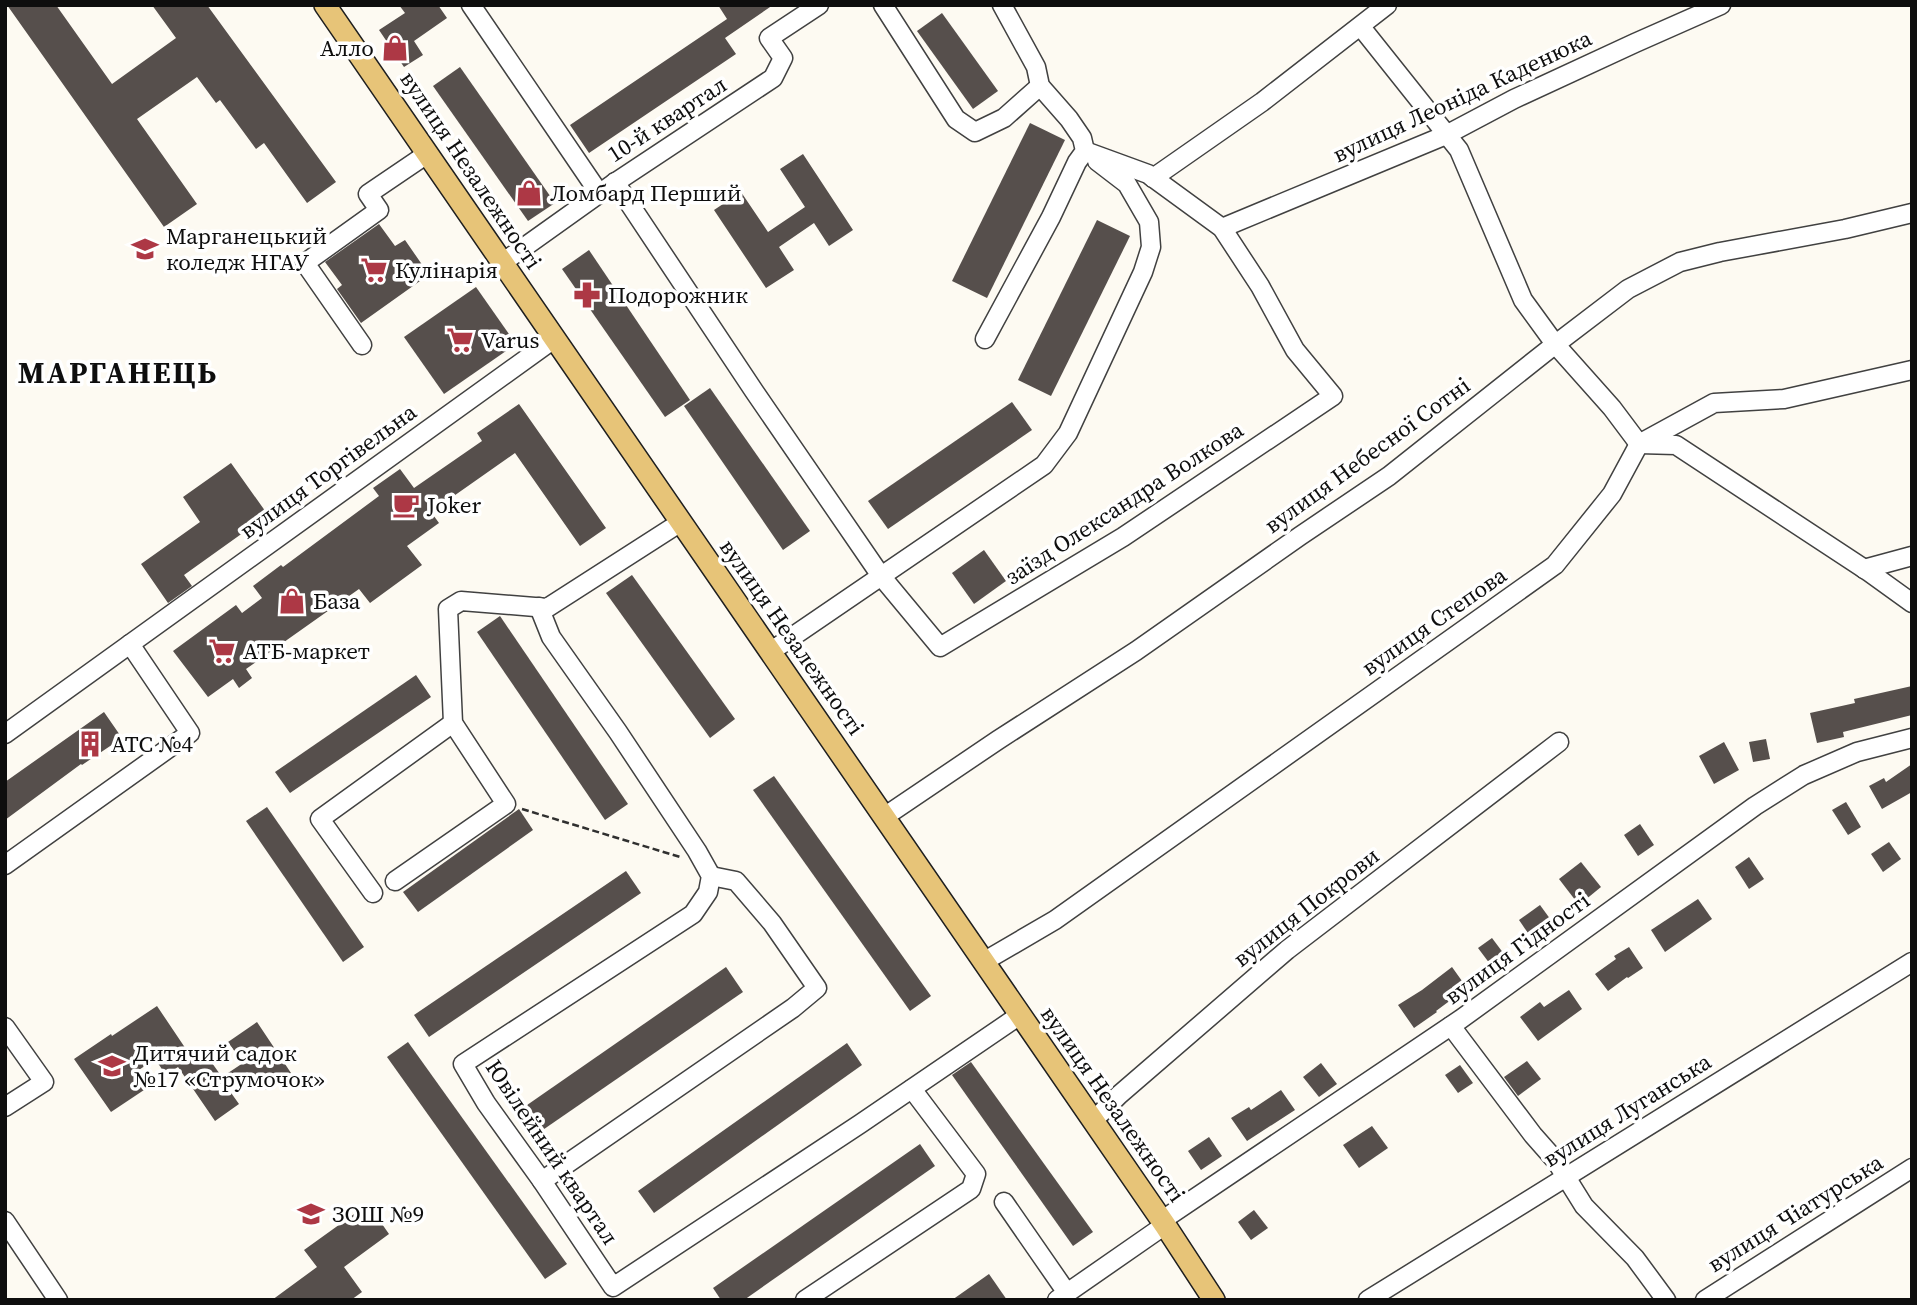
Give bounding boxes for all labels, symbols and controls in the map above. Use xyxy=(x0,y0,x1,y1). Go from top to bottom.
street label: вулиця Леоніда Каденюка xyxy=(1327,22,1597,170)
place label: Алло xyxy=(320,32,374,64)
shop icon: Алло xyxy=(380,33,410,63)
street label: вулиця Незалежності xyxy=(393,65,549,276)
street label: 10-й квартал xyxy=(601,68,733,170)
place label: Ломбард Перший xyxy=(550,177,742,209)
shop icon: Ломбард Перший xyxy=(514,178,544,208)
place label: Марганецький коледж НГАУ xyxy=(166,220,327,278)
school or university icon: Марганецький коледж НГАУ xyxy=(130,234,160,264)
place label: Кулінарія xyxy=(395,254,498,286)
supermarket icon: Кулінарія xyxy=(359,255,389,285)
place label: Подорожник xyxy=(608,279,748,311)
pharmacy icon: Подорожник xyxy=(572,280,602,310)
place label: Varus xyxy=(481,324,539,356)
supermarket icon: Varus xyxy=(445,325,475,355)
district label: МАРГАНЕЦЬ xyxy=(18,352,218,393)
street label: вулиця Небесної Сотні xyxy=(1258,369,1477,541)
street label: вулиця Торгівельна xyxy=(233,396,423,546)
street label: заїзд Олександра Волкова xyxy=(999,414,1250,592)
place label: Joker xyxy=(426,489,481,521)
cafe icon: Joker xyxy=(391,490,421,520)
street label: вулиця Незалежності xyxy=(712,532,872,742)
street label: вулиця Степова xyxy=(1355,559,1513,683)
place label: База xyxy=(313,585,361,617)
shop icon: База xyxy=(277,586,307,616)
place label: АТБ-маркет xyxy=(243,635,370,667)
supermarket icon: АТБ-маркет xyxy=(207,636,237,666)
place label: АТС №4 xyxy=(111,728,194,760)
building icon: АТС №4 xyxy=(75,729,105,759)
street label: вулиця Покрови xyxy=(1226,840,1386,974)
street label: вулиця Гідності xyxy=(1438,884,1596,1012)
street label: вулиця Незалежності xyxy=(1033,999,1193,1209)
place label: Дитячий садок №17 «Струмочок» xyxy=(133,1037,325,1095)
street label: вулиця Луганська xyxy=(1537,1045,1717,1175)
school or university icon: Дитячий садок №17 «Струмочок» xyxy=(97,1051,127,1081)
street label: Ювілейний квартал xyxy=(478,1053,626,1251)
street label: вулиця Чіатурська xyxy=(1701,1146,1889,1280)
place label: ЗОШ №9 xyxy=(332,1198,424,1230)
school or university icon: ЗОШ №9 xyxy=(296,1199,326,1229)

